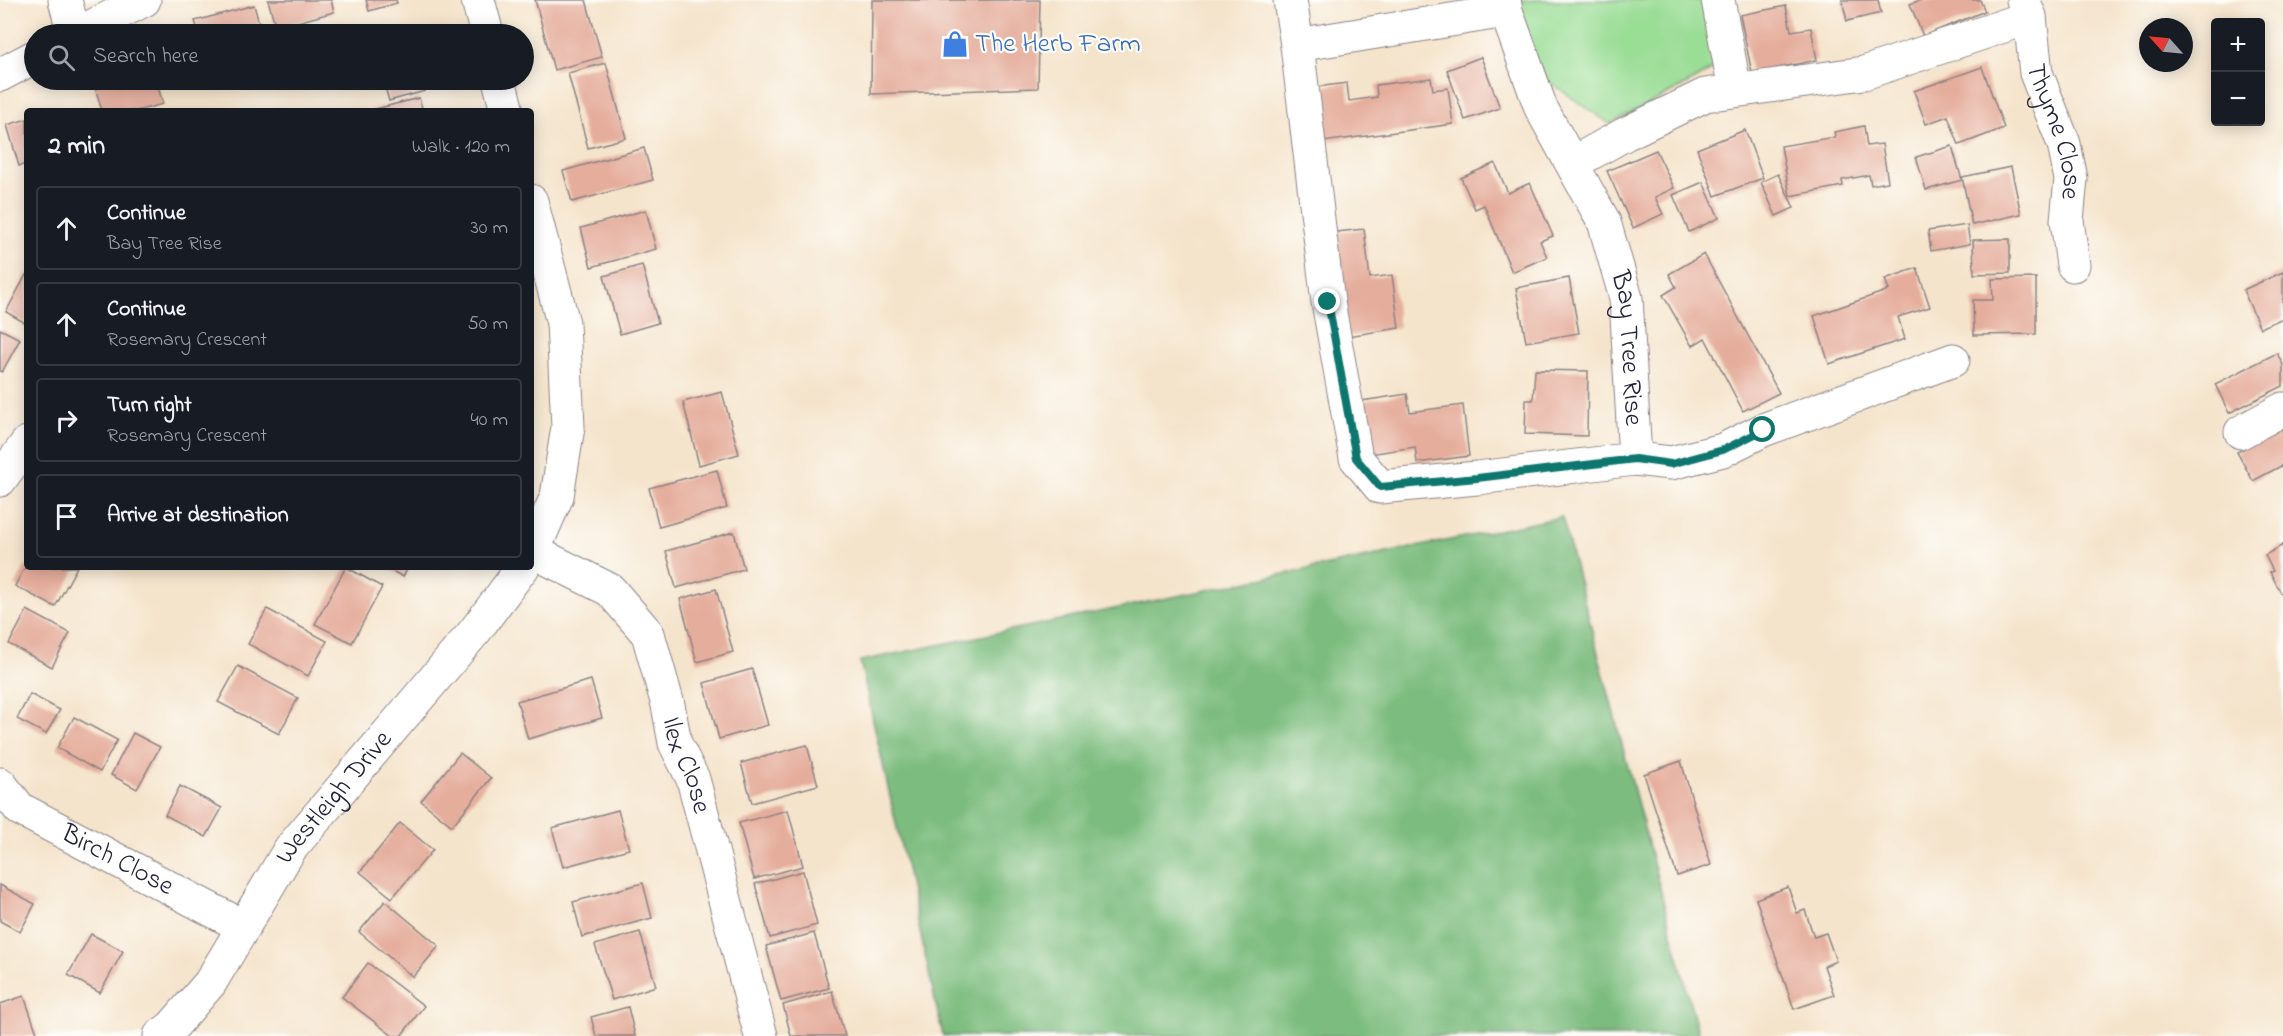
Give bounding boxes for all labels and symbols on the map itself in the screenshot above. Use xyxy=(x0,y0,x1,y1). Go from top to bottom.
north arrow xyxy=(2139,18,2193,72)
place label: The Herb Farm xyxy=(975,25,1141,64)
shop icon: The Herb Farm xyxy=(940,29,970,59)
street label: Thyme Close xyxy=(2016,61,2091,202)
street label: Bay Tree Rise xyxy=(1599,266,1653,428)
route end xyxy=(1314,288,1340,314)
route start xyxy=(1749,416,1775,442)
street label: Ilex Close xyxy=(651,714,721,819)
street label: Westleigh Drive xyxy=(266,721,403,871)
street label: Birch Close xyxy=(53,814,181,906)

